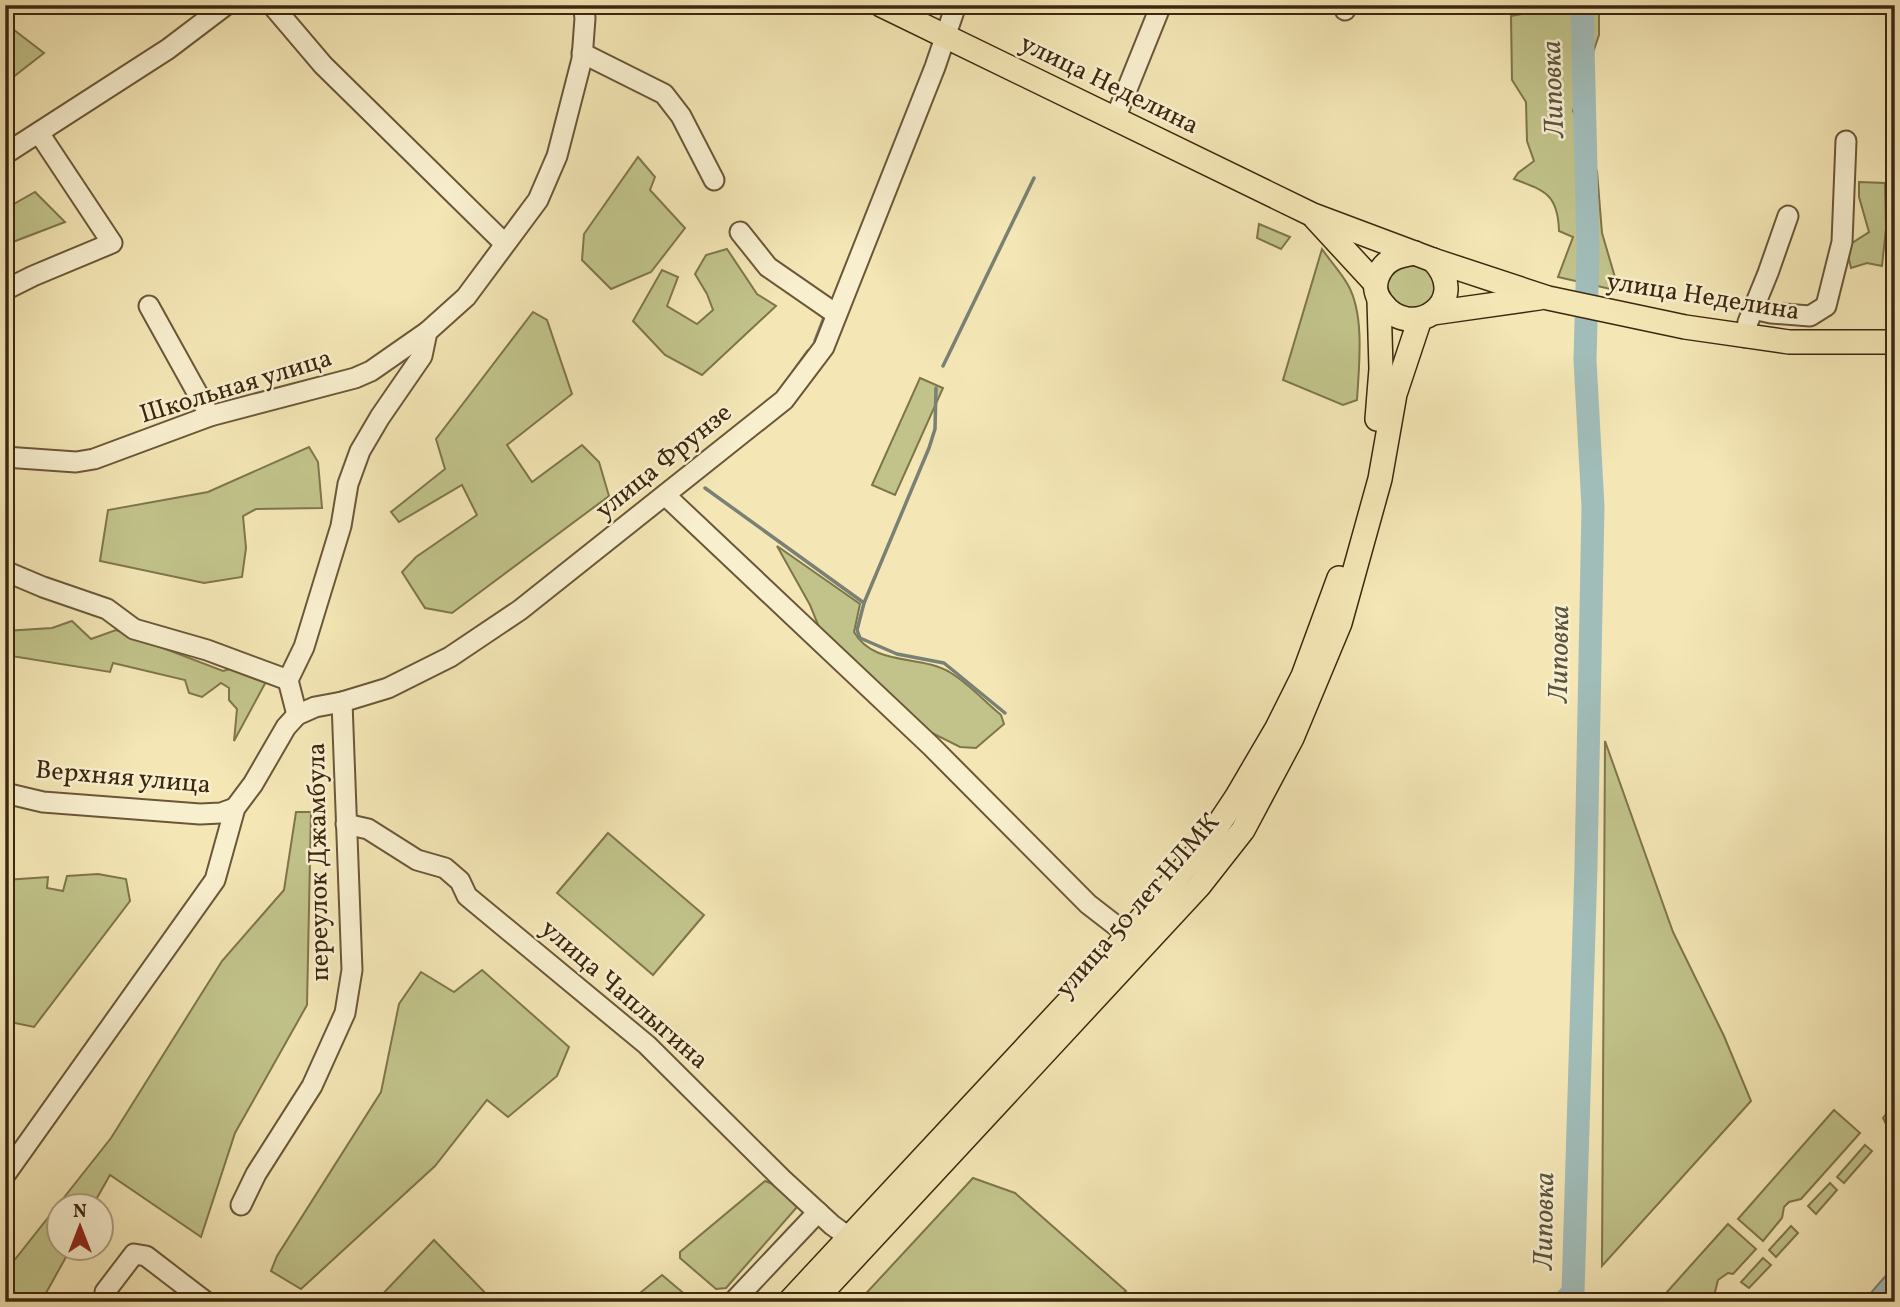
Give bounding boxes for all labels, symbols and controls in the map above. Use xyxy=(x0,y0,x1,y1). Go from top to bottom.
street label: улица Неделина xyxy=(1013,26,1205,144)
water label: Липовка xyxy=(1533,40,1575,139)
street label: улица Неделина xyxy=(1604,264,1802,330)
street label: Школьная улица xyxy=(135,341,337,433)
street label: улица Фрунзе xyxy=(588,396,740,528)
water label: Липовка xyxy=(1540,605,1580,704)
street label: переулок Джамбула xyxy=(299,742,339,982)
street label: Верхняя улица xyxy=(34,752,212,804)
street label: улица 50 лет НЛМК xyxy=(1048,806,1229,1006)
street label: улица Чаплыгина xyxy=(532,912,716,1078)
water label: Липовка xyxy=(1525,1172,1565,1271)
north arrow xyxy=(46,1192,116,1262)
text: N xyxy=(73,1199,87,1225)

